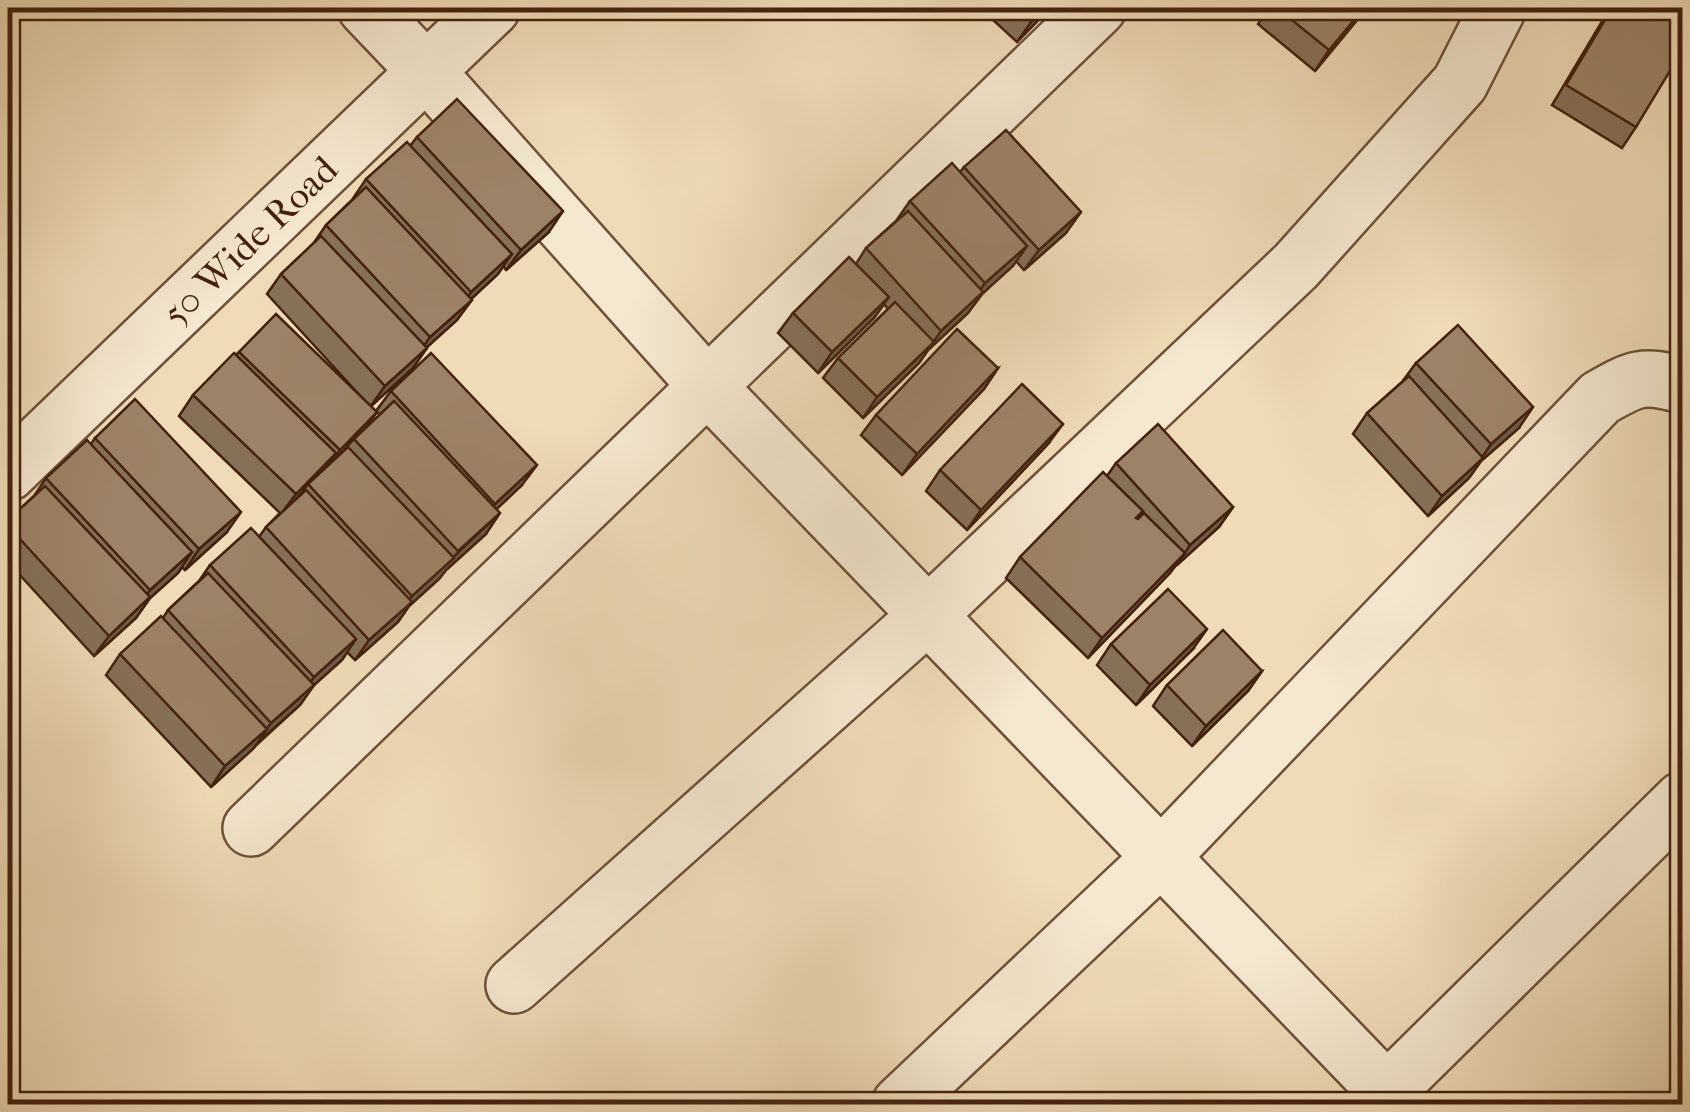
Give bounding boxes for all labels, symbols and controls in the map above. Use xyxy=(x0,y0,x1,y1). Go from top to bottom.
street label: 50 Wide Road xyxy=(153,147,347,336)

